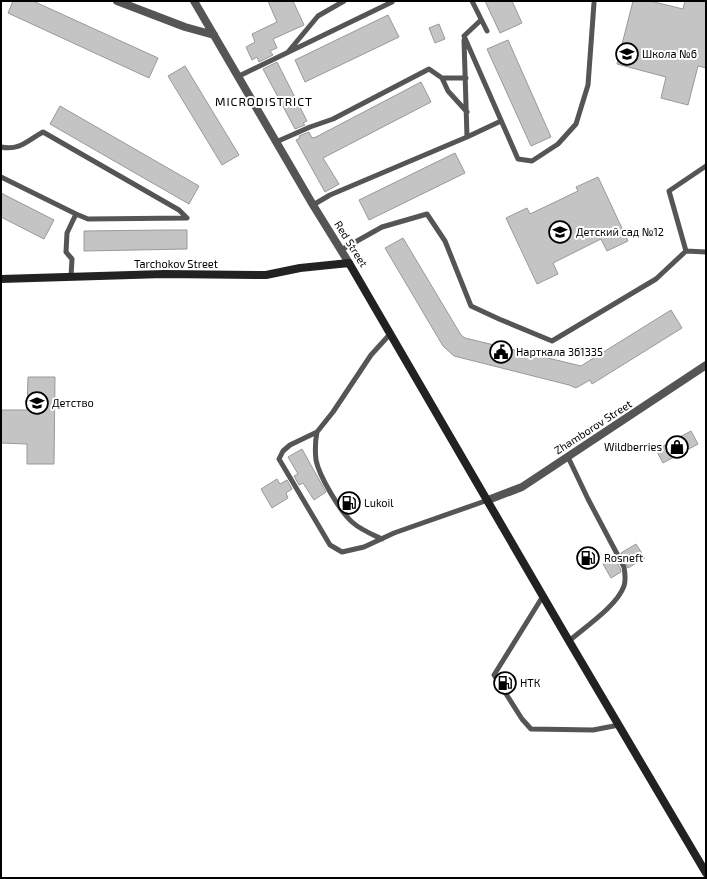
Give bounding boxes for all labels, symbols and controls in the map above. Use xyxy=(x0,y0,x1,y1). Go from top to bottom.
school or university icon: Школа №6 xyxy=(614,41,640,67)
place label: Школа №6 xyxy=(642,47,697,60)
district label: MICRODISTRICT xyxy=(215,94,313,108)
street label: Red Street xyxy=(332,218,371,269)
school or university icon: Детский сад №12 xyxy=(547,219,573,245)
place label: Детский сад №12 xyxy=(576,225,664,238)
street label: Tarchokov Street xyxy=(134,257,218,270)
public building icon: Нарткала 361335 xyxy=(488,339,514,365)
place label: Нарткала 361335 xyxy=(516,345,603,358)
school or university icon: Детство xyxy=(24,390,50,416)
place label: Детство xyxy=(52,396,94,409)
street label: Zhamborov Street xyxy=(551,397,634,457)
shop icon: Wildberries xyxy=(664,434,690,460)
place label: Wildberries xyxy=(604,440,662,453)
fuel station icon: Lukoil xyxy=(336,490,362,516)
place label: Lukoil xyxy=(364,496,394,509)
fuel station icon: Rosneft xyxy=(575,545,601,571)
place label: Rosneft xyxy=(604,551,643,564)
fuel station icon: НТК xyxy=(492,670,518,696)
place label: НТК xyxy=(520,676,541,689)

